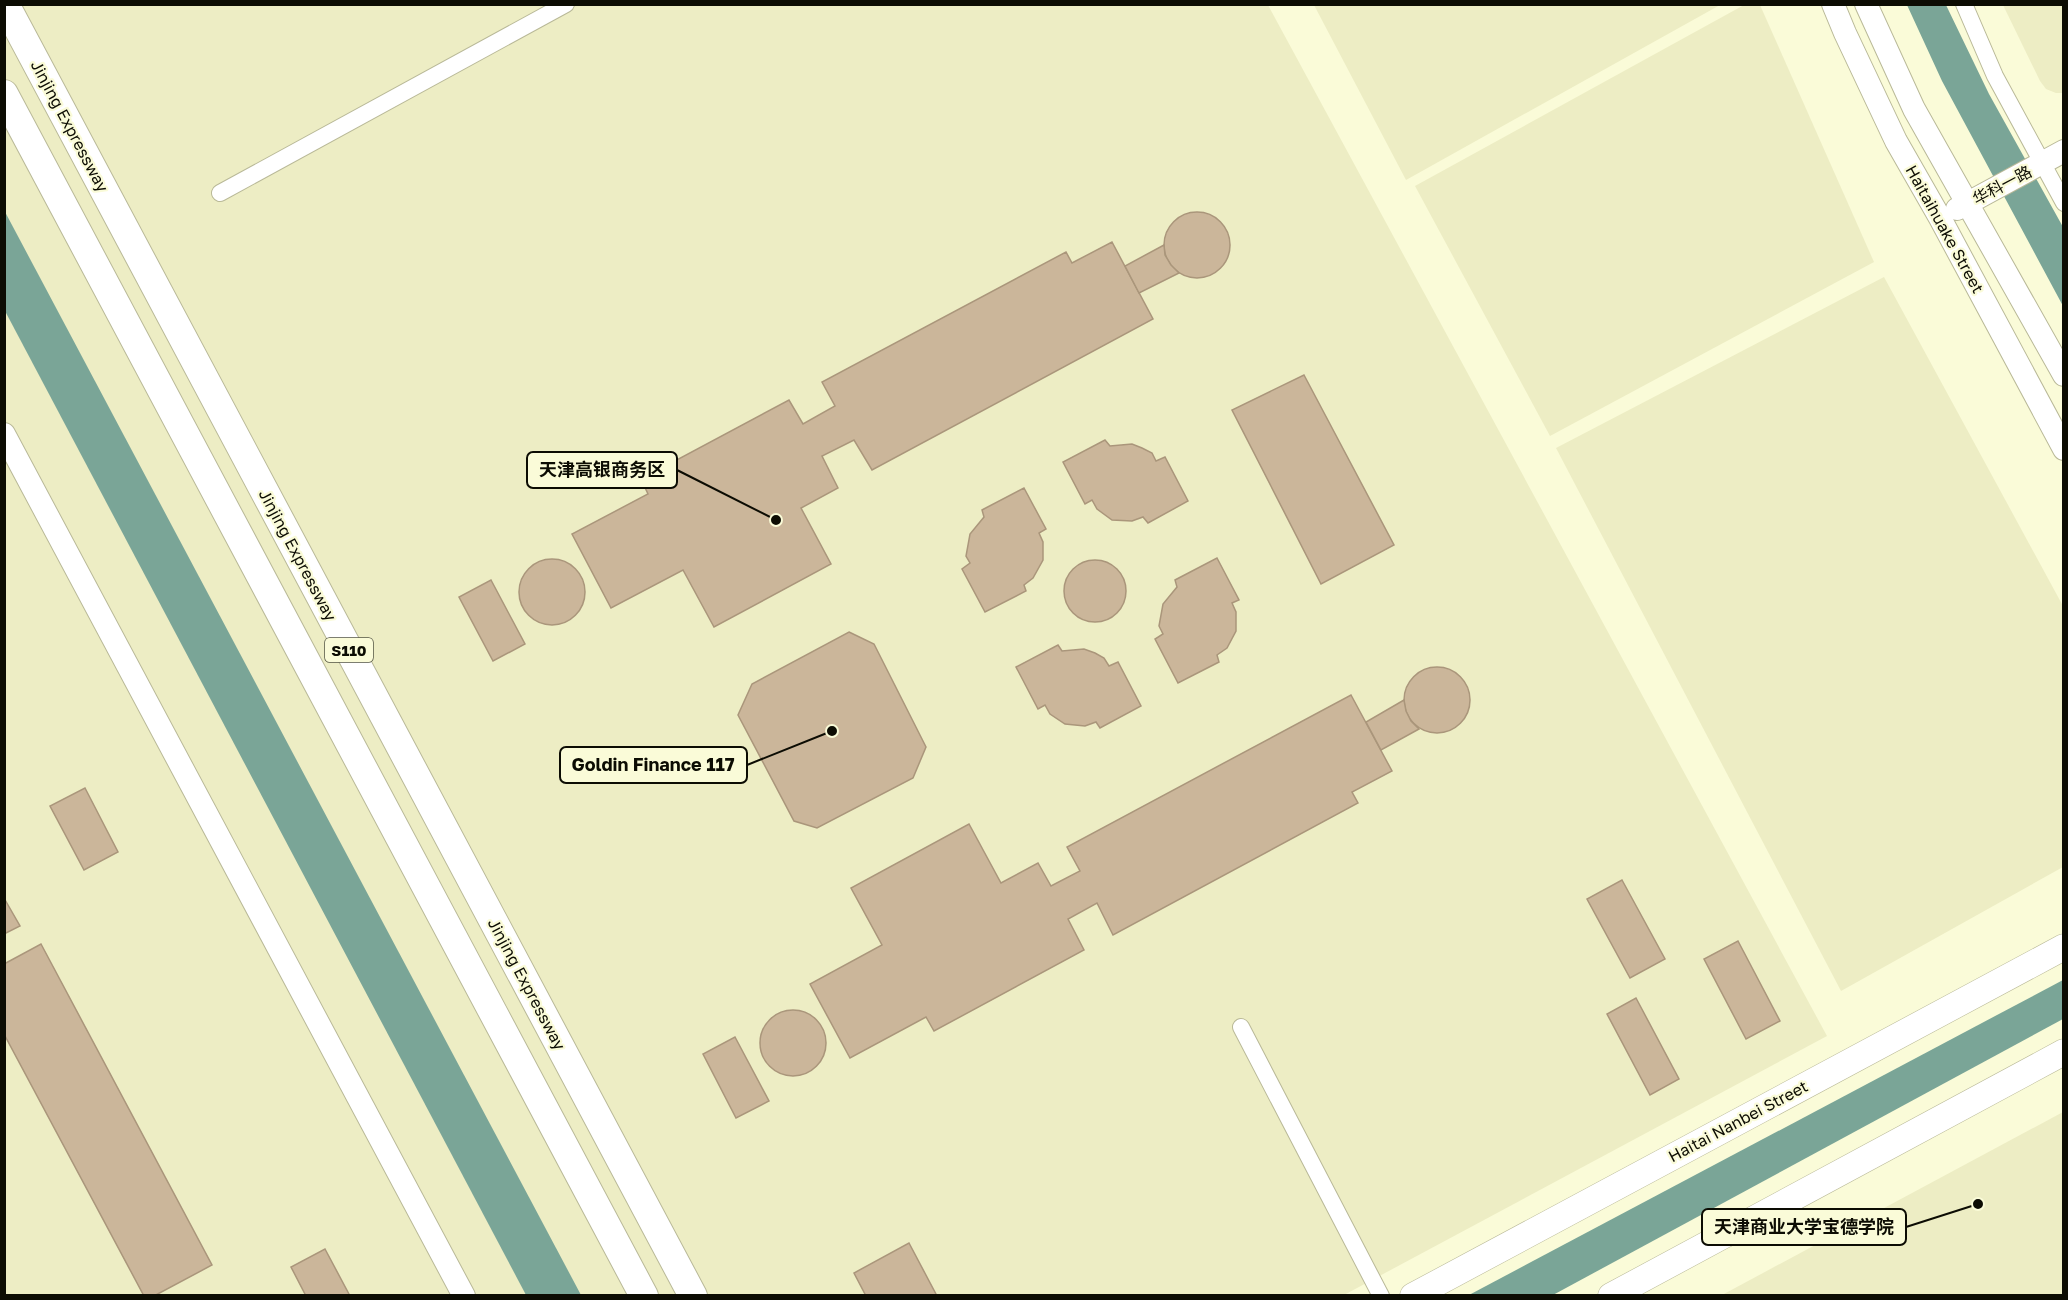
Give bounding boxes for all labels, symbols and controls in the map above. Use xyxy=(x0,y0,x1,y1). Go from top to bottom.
street label: Jinjing Expressway xyxy=(27,57,113,195)
street label: 华科一路 xyxy=(1969,161,2035,209)
street label: Haitaihuake Street xyxy=(1902,162,1988,296)
callout: 天津高银商务区 xyxy=(527,452,677,488)
text: 天津高银商务区 xyxy=(539,458,665,480)
street label: Jinjing Expressway xyxy=(255,486,341,624)
road number: S110 xyxy=(325,638,373,662)
callout: Goldin Finance 117 xyxy=(560,747,747,783)
text: Goldin Finance 117 xyxy=(571,753,735,775)
street label: Jinjing Expressway xyxy=(484,915,570,1053)
street label: Haitai Nanbei Street xyxy=(1665,1076,1811,1166)
callout: 天津商业大学宝德学院 xyxy=(1702,1209,1906,1245)
text: 天津商业大学宝德学院 xyxy=(1714,1215,1894,1237)

